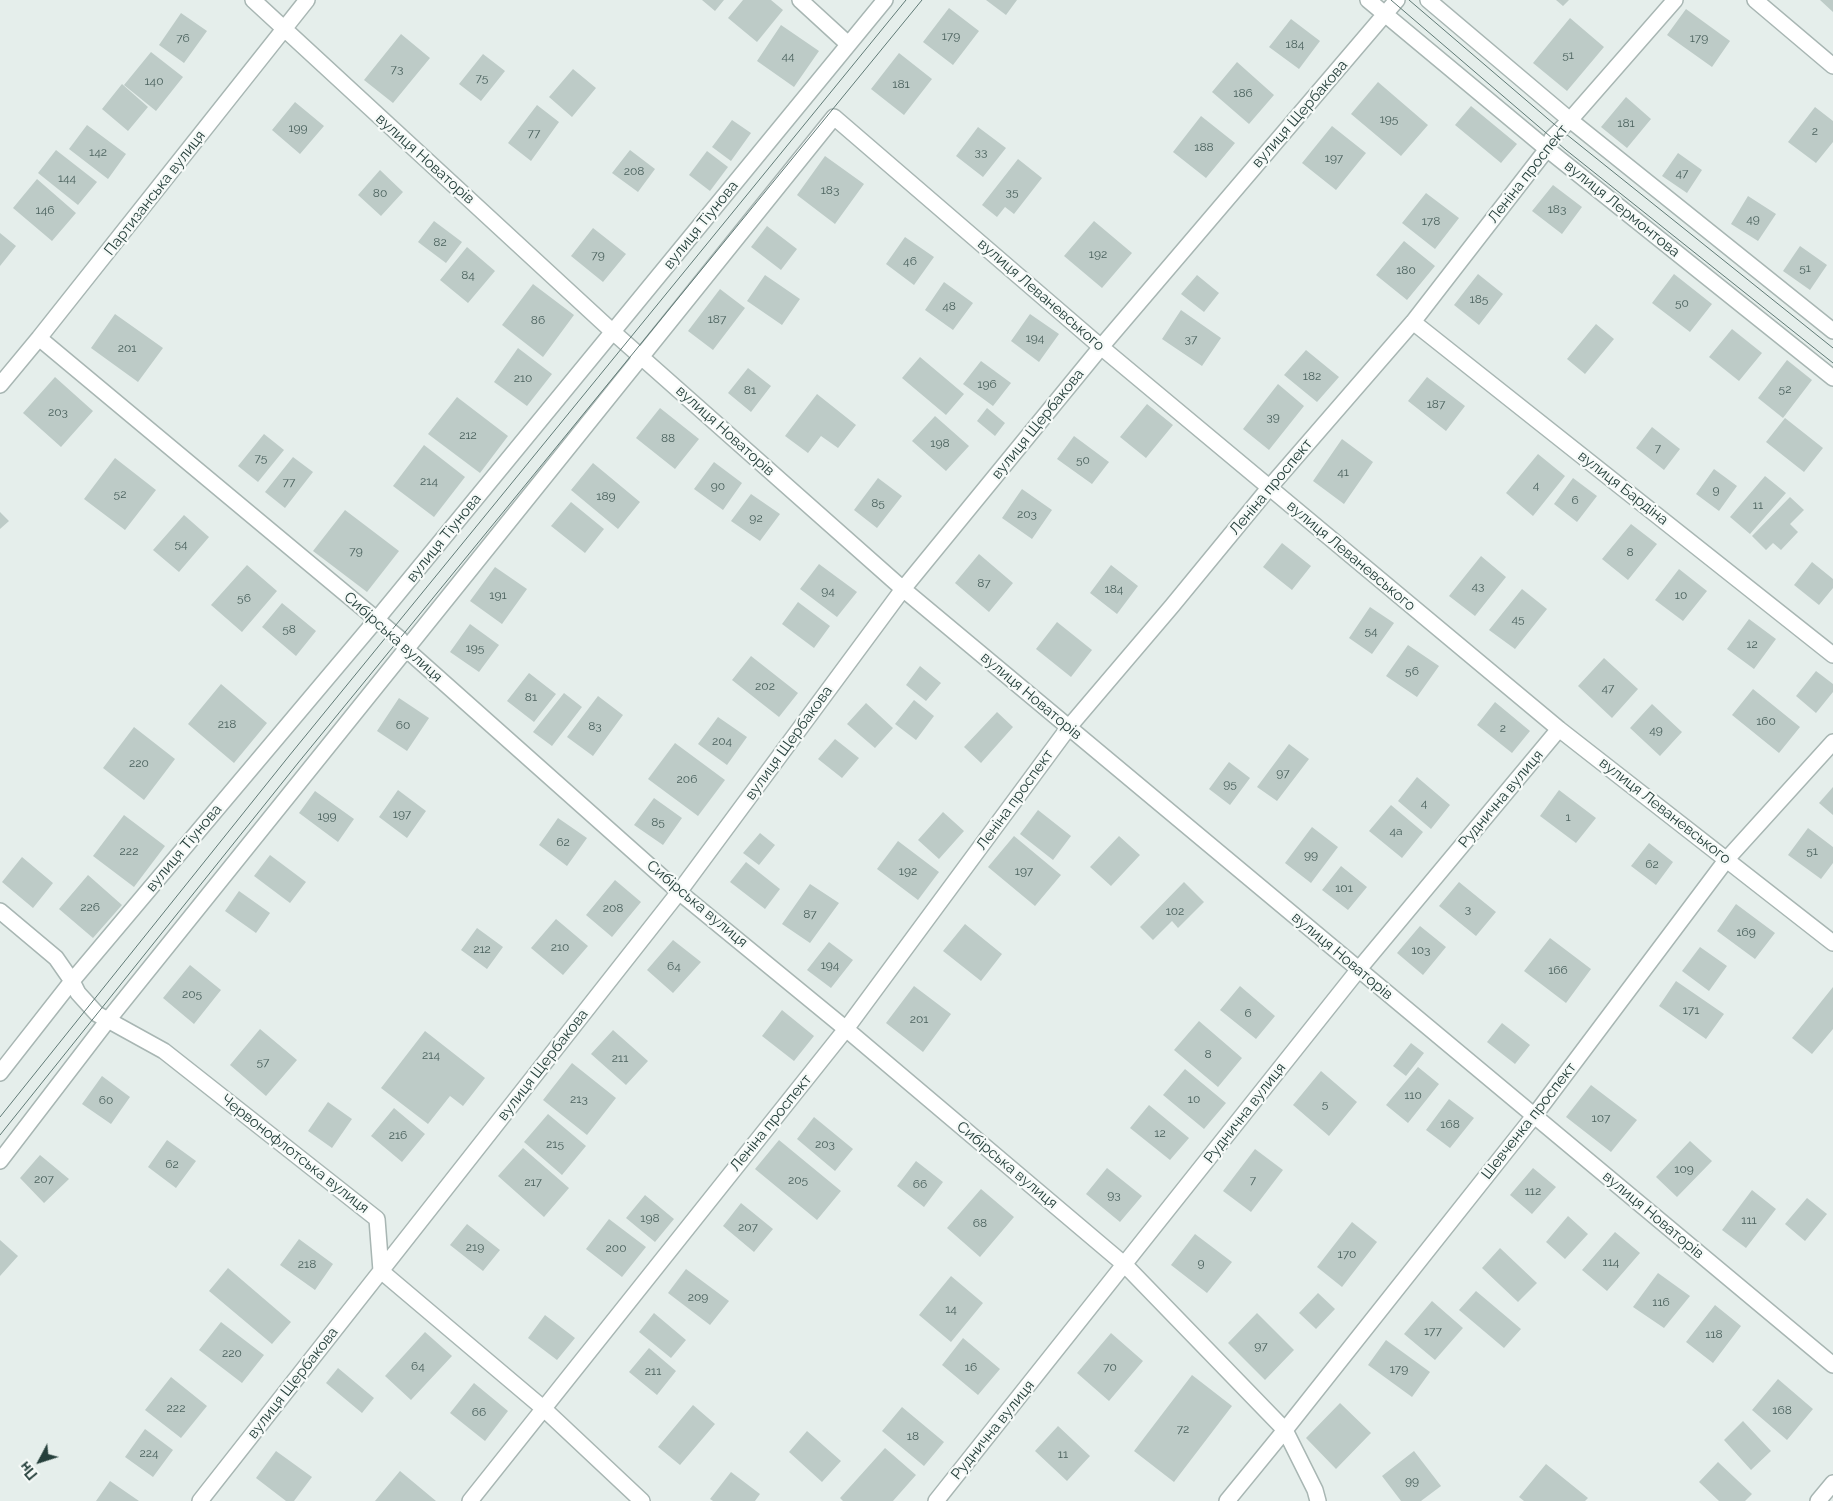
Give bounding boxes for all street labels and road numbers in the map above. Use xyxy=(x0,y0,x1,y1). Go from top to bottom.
street label: вулиця Щербакова xyxy=(1248,57,1352,171)
street label: вулиця Новаторів xyxy=(372,110,478,208)
street label: Леніна проспект xyxy=(1484,121,1572,227)
street label: Партизанська вулиця xyxy=(101,127,209,259)
street label: вулиця Лермонтова xyxy=(1561,157,1683,261)
street label: вулиця Тіунова xyxy=(660,177,742,273)
street label: вулиця Леваневського xyxy=(974,235,1108,355)
street label: вулиця Щербакова xyxy=(988,365,1088,483)
street label: вулиця Новаторів xyxy=(672,382,778,480)
street label: Леніна проспект xyxy=(1226,435,1316,539)
street label: вулиця Бардіна xyxy=(1574,447,1672,529)
street label: вулиця Тіунова xyxy=(403,490,485,586)
street label: вулиця Леваневського xyxy=(1283,497,1419,615)
street label: Сибірська вулиця xyxy=(340,588,446,686)
street label: вулиця Новаторів xyxy=(977,648,1085,744)
street label: вулиця Щербакова xyxy=(742,682,836,804)
street label: Леніна проспект xyxy=(973,746,1057,854)
street label: Руднична вулиця xyxy=(1455,746,1547,852)
street label: вулиця Леваневського xyxy=(1596,754,1734,868)
street label: вулиця Тіунова xyxy=(142,801,226,895)
street label: Сибірська вулиця xyxy=(643,857,751,951)
street label: вулиця Новаторів xyxy=(1288,908,1396,1004)
street label: вулиця Щербакова xyxy=(494,1006,592,1124)
street label: Руднична вулиця xyxy=(1200,1059,1290,1167)
street label: Шевченка проспект xyxy=(1478,1059,1580,1183)
street label: Леніна проспект xyxy=(726,1071,816,1175)
street label: Червонофлотська вулиця xyxy=(217,1091,373,1217)
street label: Сибірська вулиця xyxy=(953,1118,1061,1212)
street label: вулиця Новаторів xyxy=(1599,1167,1707,1263)
street label: вулиця Щербакова xyxy=(244,1324,342,1442)
street label: Руднична вулиця xyxy=(948,1377,1038,1483)

